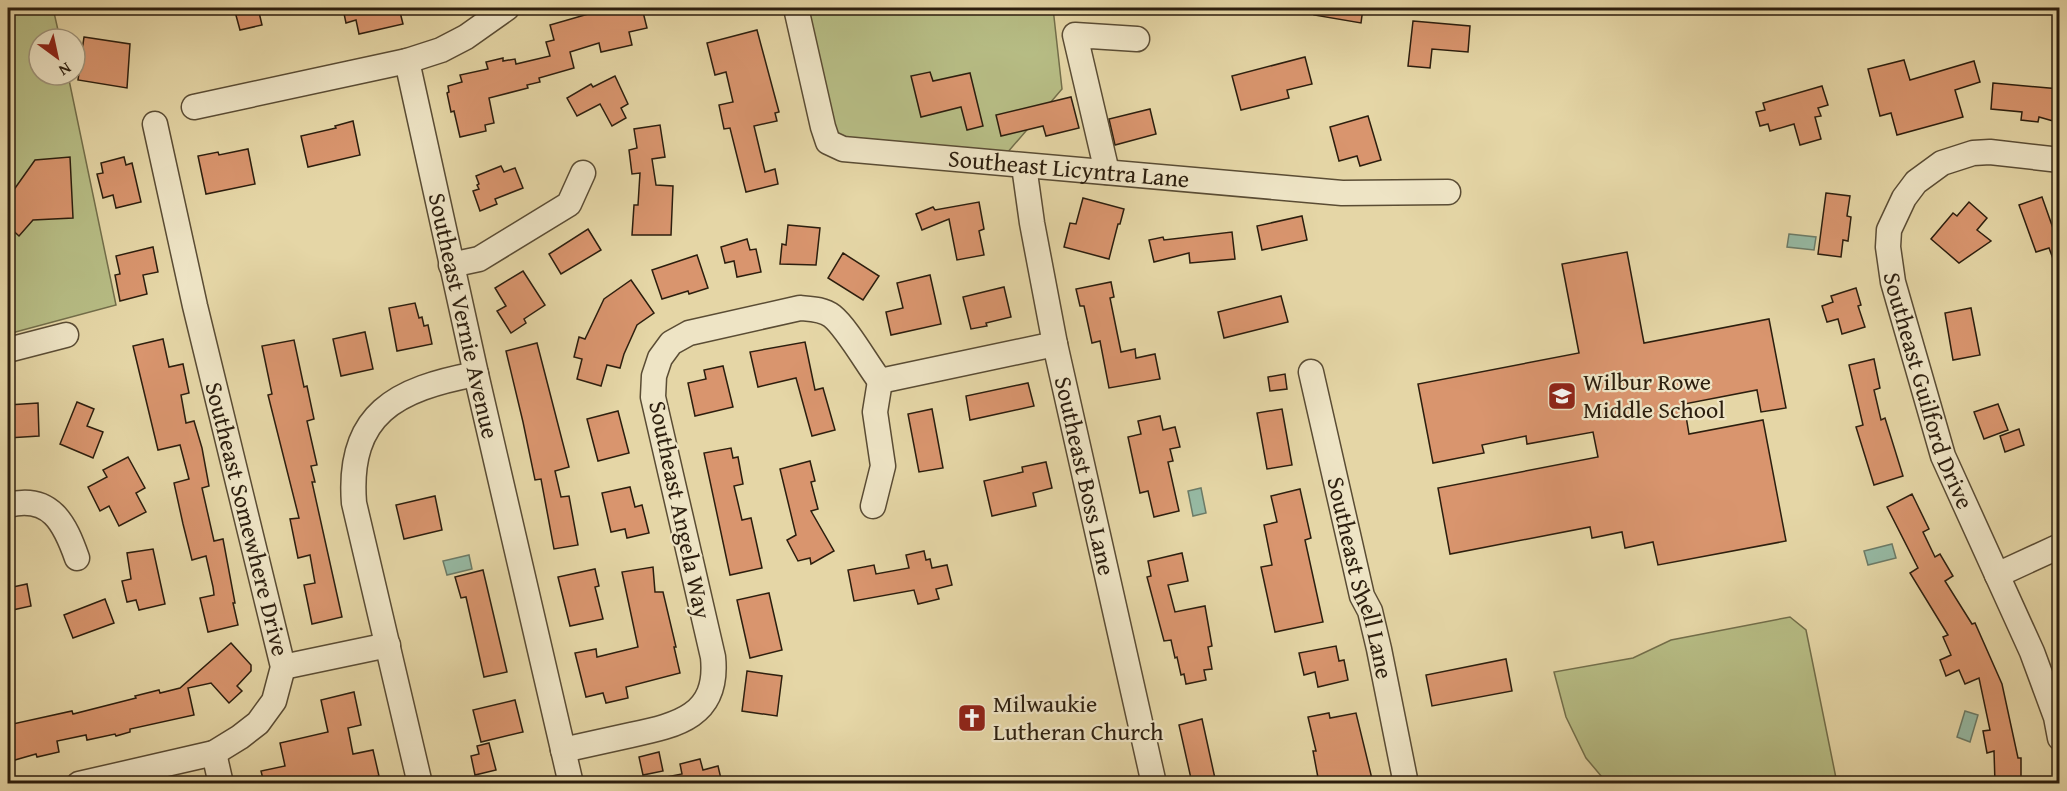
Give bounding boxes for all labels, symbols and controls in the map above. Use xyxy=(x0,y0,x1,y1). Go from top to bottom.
north arrow xyxy=(27,27,87,87)
text: N xyxy=(54,57,76,83)
street label: Southeast Licyntra Lane xyxy=(947,140,1191,196)
street label: Southeast Vernie Avenue xyxy=(420,190,508,442)
street label: Southeast Guilford Drive xyxy=(1875,270,1983,514)
place label: Wilbur Rowe Middle School xyxy=(1583,364,1725,427)
street label: Southeast Boss Lane xyxy=(1046,373,1125,579)
street label: Southeast Somewhere Drive xyxy=(196,378,298,660)
school or university icon: Wilbur Rowe Middle School xyxy=(1546,380,1578,412)
street label: Southeast Angela Way xyxy=(640,398,721,622)
street label: Southeast Shell Lane xyxy=(1318,473,1403,682)
place label: Milwaukie Lutheran Church xyxy=(993,686,1164,749)
church icon: Milwaukie Lutheran Church xyxy=(956,702,988,734)

